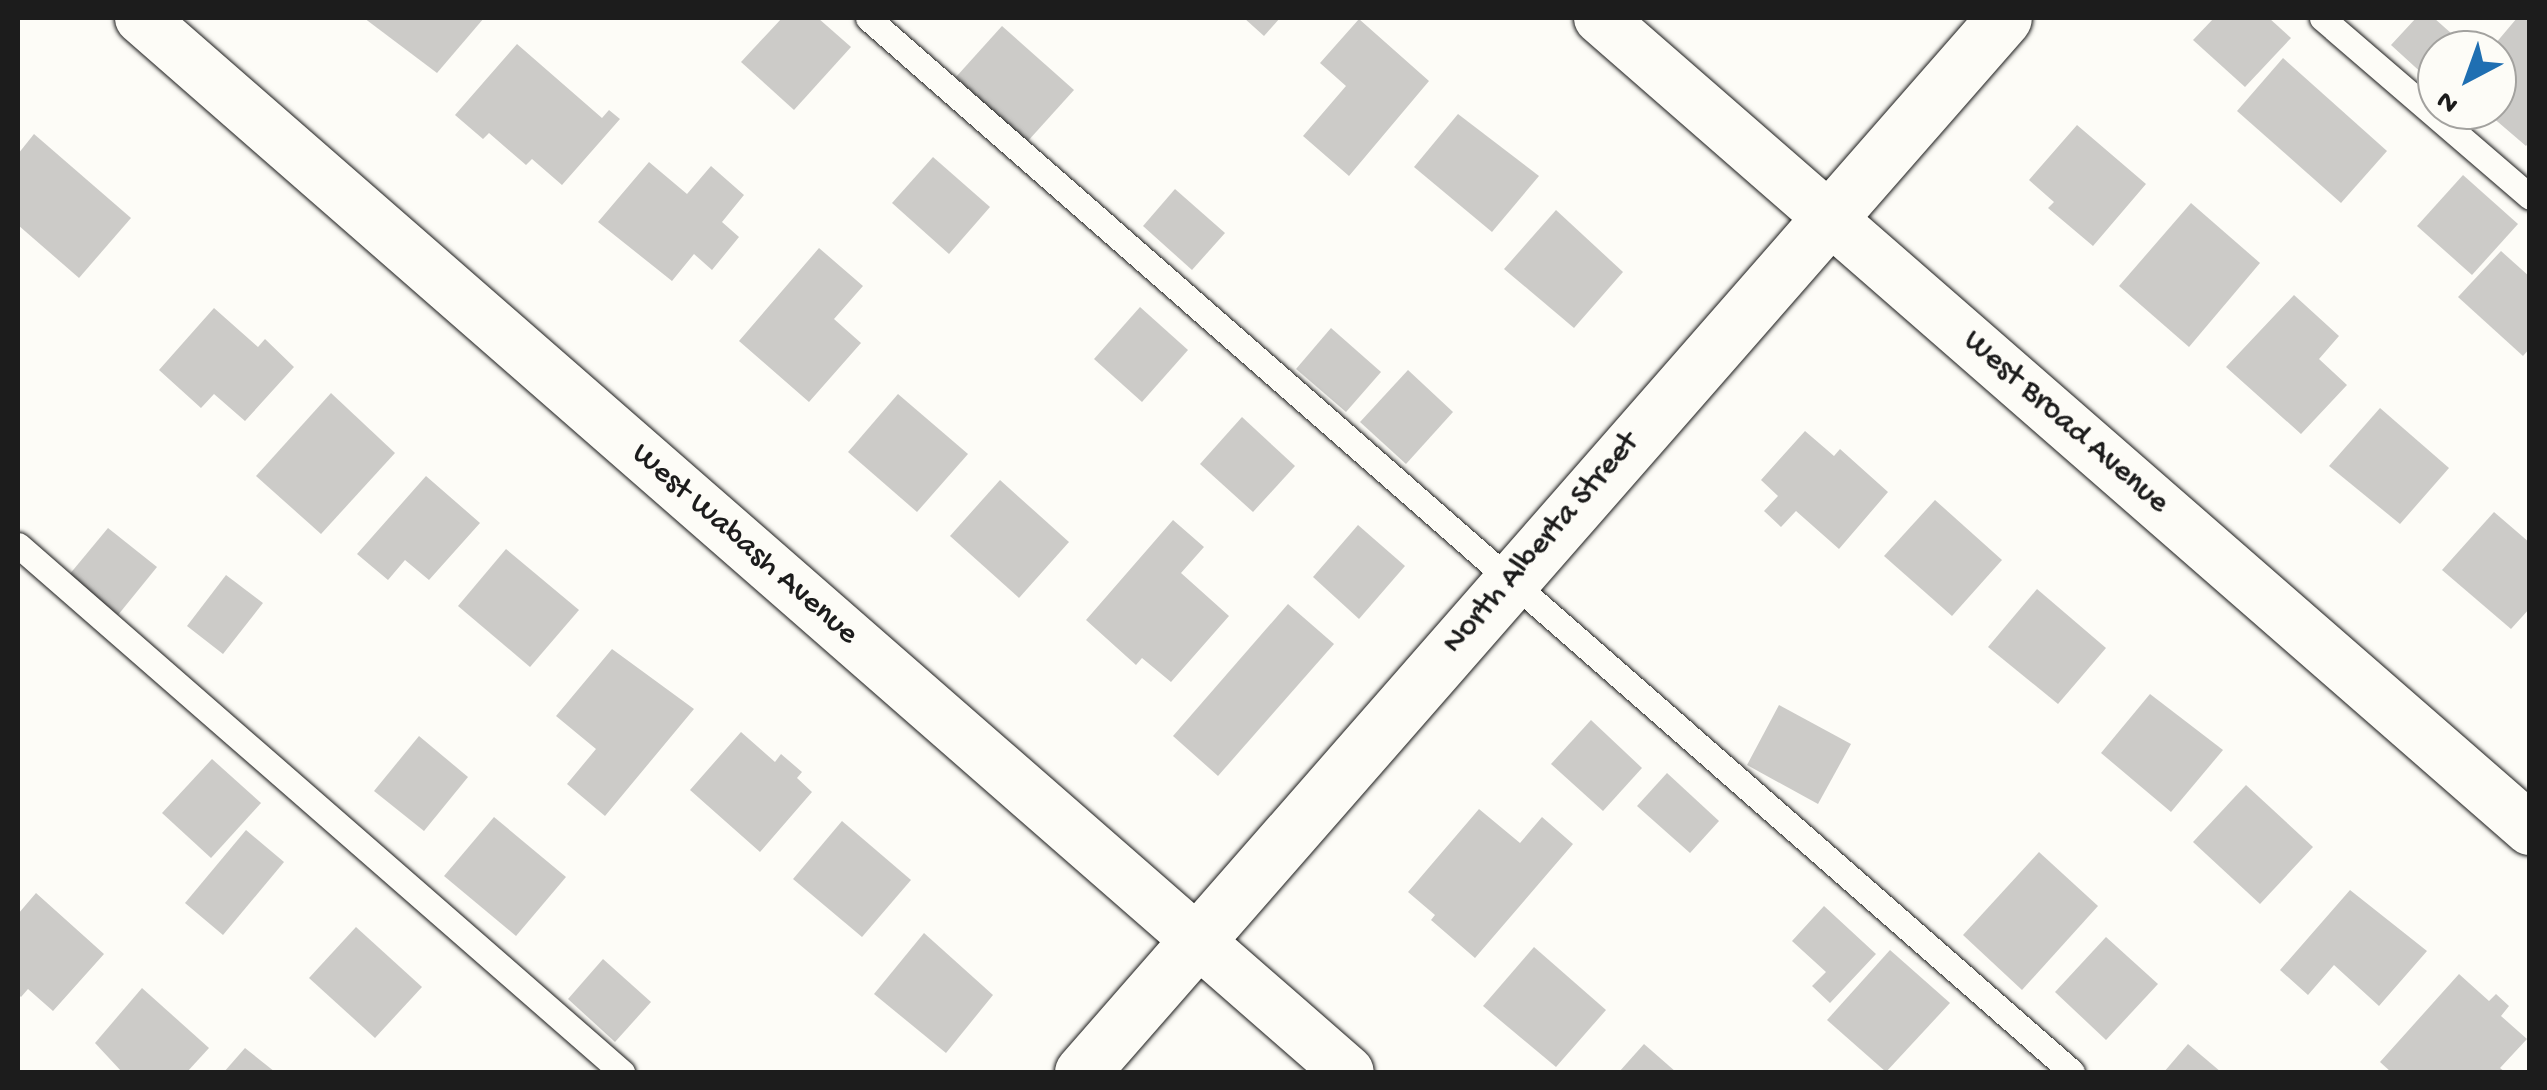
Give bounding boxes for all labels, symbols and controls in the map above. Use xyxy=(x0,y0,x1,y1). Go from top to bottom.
north arrow xyxy=(2417,30,2517,130)
text: N xyxy=(2431,83,2466,120)
street label: West Broad Avenue xyxy=(1954,323,2176,523)
street label: North Alberta Street xyxy=(1435,425,1649,663)
street label: West Wabash Avenue xyxy=(623,436,865,654)

